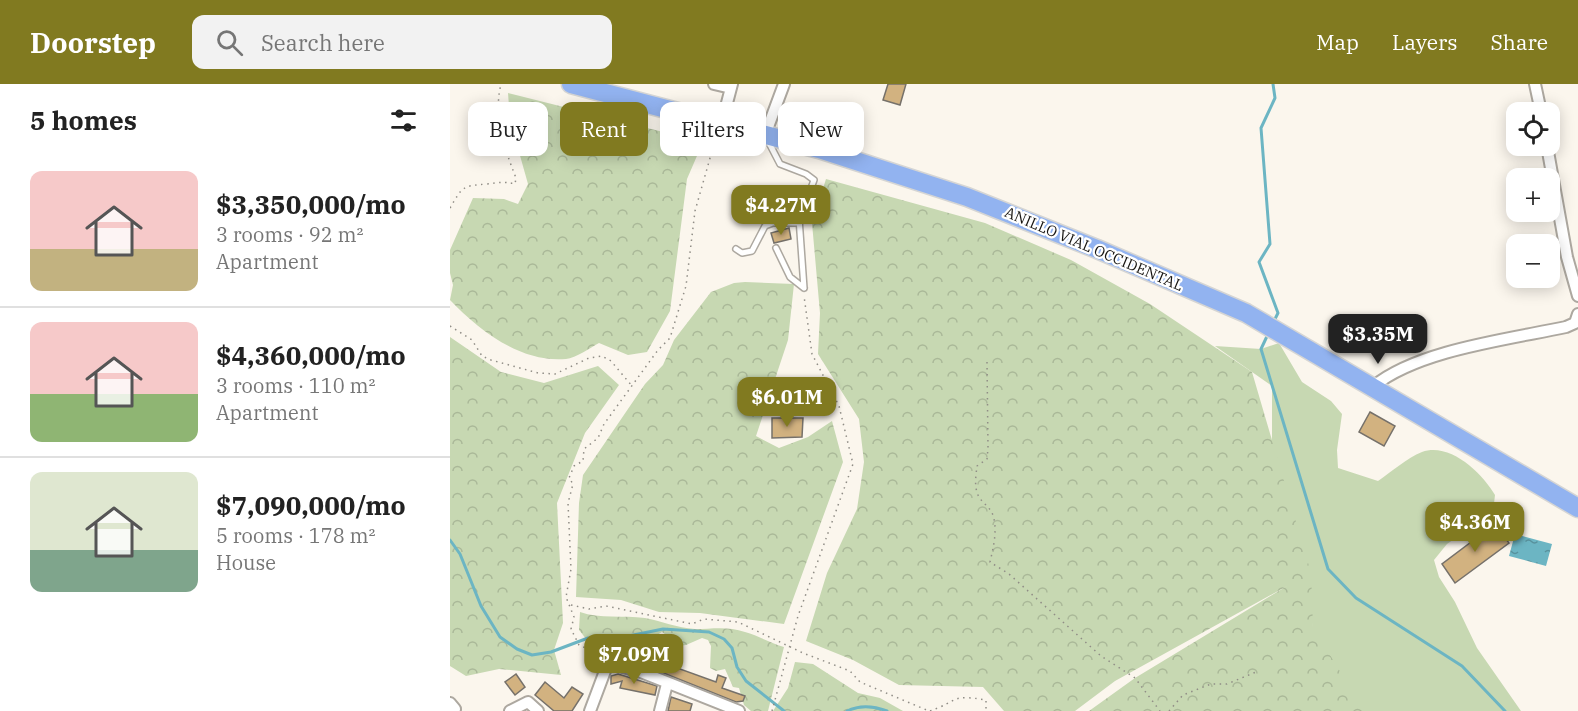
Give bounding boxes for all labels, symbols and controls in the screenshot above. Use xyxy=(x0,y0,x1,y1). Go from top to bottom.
search box xyxy=(192,15,612,69)
text: Doorstep xyxy=(30,24,156,61)
icon: search xyxy=(213,26,246,59)
text: Search here xyxy=(261,28,385,57)
text: Map xyxy=(1316,28,1359,56)
text: Layers xyxy=(1392,28,1458,56)
text: Share xyxy=(1491,28,1548,56)
chip: Buy xyxy=(468,102,548,156)
chip: Rent xyxy=(560,102,648,156)
chip: Filters xyxy=(660,102,766,156)
chip: New xyxy=(778,102,864,156)
map controls xyxy=(1506,102,1560,288)
button: locate xyxy=(1506,102,1560,156)
text: 5 homes xyxy=(30,103,137,137)
icon: filters xyxy=(387,104,420,137)
button: + xyxy=(1506,168,1560,222)
pin: $4.27M xyxy=(732,185,830,236)
text: $3,350,000/mo xyxy=(216,187,406,221)
text: $4.27M xyxy=(745,191,817,218)
icon: home xyxy=(78,195,150,267)
street label: ANILLO VIAL OCCIDENTAL xyxy=(1002,202,1186,295)
text: 3 rooms · 92 m² xyxy=(216,221,363,248)
button: − xyxy=(1506,234,1560,288)
text: Apartment xyxy=(216,248,319,275)
pin: $3.35M xyxy=(1329,314,1427,365)
text: $3.35M xyxy=(1342,320,1414,347)
text: $4,360,000/mo xyxy=(216,338,406,372)
icon: home xyxy=(78,346,150,418)
text: 3 rooms · 110 m² xyxy=(216,372,375,399)
pin: $6.01M xyxy=(738,377,836,428)
text: $6.01M xyxy=(751,383,823,410)
text: Apartment xyxy=(216,399,319,426)
text: $7,090,000/mo xyxy=(216,488,406,522)
icon: home xyxy=(78,496,150,568)
pin: $4.36M xyxy=(1426,502,1524,553)
text: $4.36M xyxy=(1439,508,1511,535)
text: 5 rooms · 178 m² xyxy=(216,522,375,549)
text: House xyxy=(216,549,276,576)
pin: $7.09M xyxy=(585,634,683,685)
text: $7.09M xyxy=(598,640,670,667)

